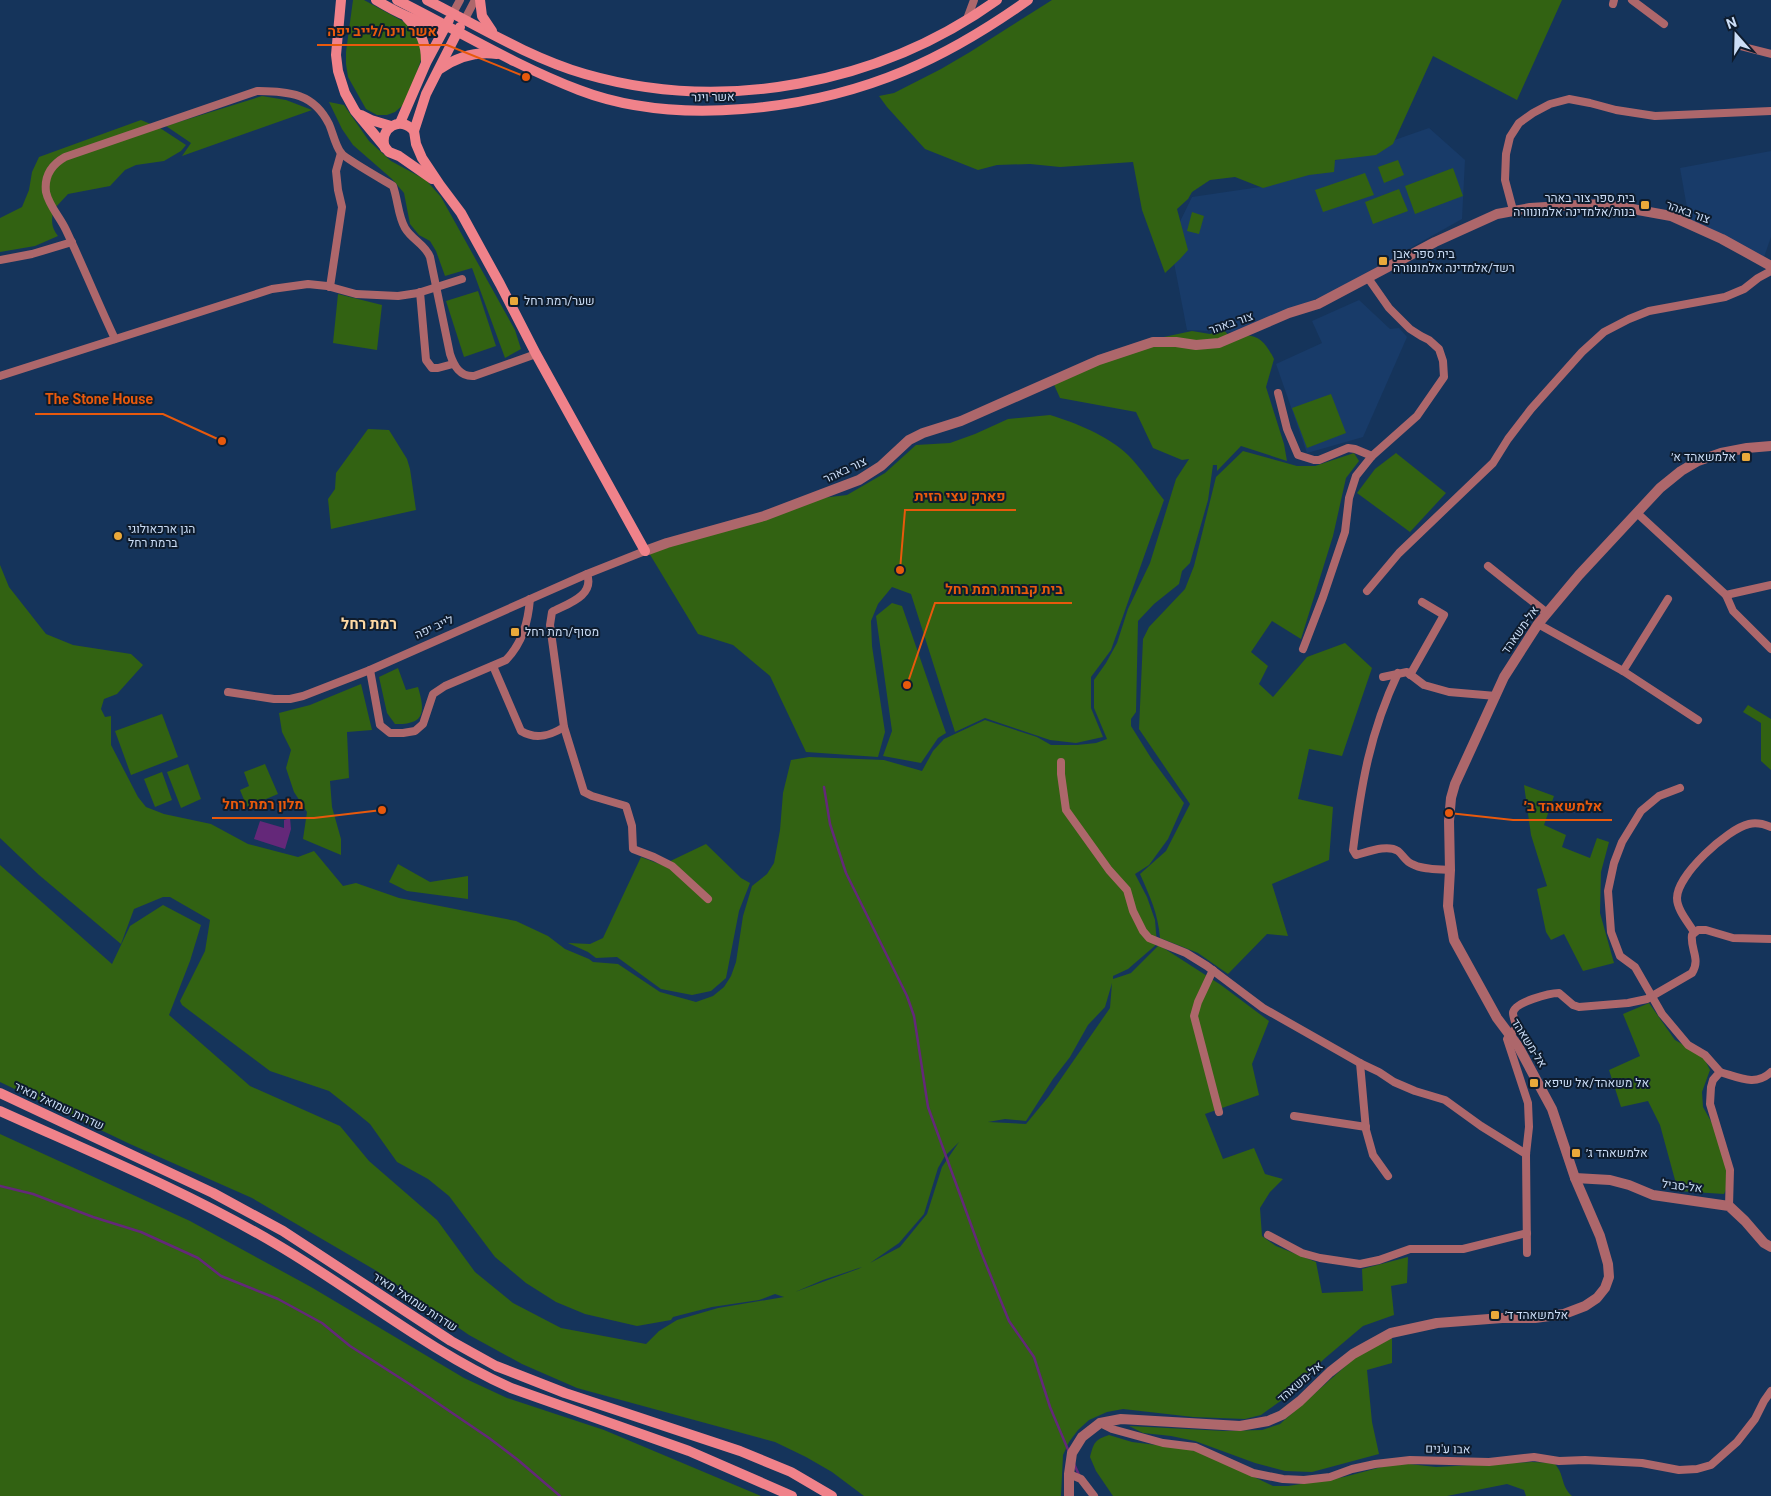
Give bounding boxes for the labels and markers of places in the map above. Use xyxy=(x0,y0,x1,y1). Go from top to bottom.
callout: אשר וינר/לייב יפה xyxy=(317,16,447,45)
place label: בית ספר צור באהר בנות/אלמדינה אלמונוורה xyxy=(1513,191,1636,219)
marker: בית ספר צור באהר בנות/אלמדינה אלמונוורה xyxy=(1639,199,1651,211)
place label: בית ספר אבן רשד/אלמדינה אלמונוורה xyxy=(1393,247,1515,275)
marker: בית ספר אבן רשד/אלמדינה אלמונוורה xyxy=(1377,255,1389,267)
place label: שער/רמת רחל xyxy=(524,294,595,308)
marker: שער/רמת רחל xyxy=(508,295,520,307)
callout: The Stone House xyxy=(35,385,163,414)
place label: אלמשאהד א׳ xyxy=(1671,450,1736,464)
marker: אלמשאהד א׳ xyxy=(1740,451,1752,463)
callout: פארק עצי הזית xyxy=(905,481,1016,510)
place label: הגן ארכאולוגי ברמת רחל xyxy=(128,522,195,550)
marker: הגן ארכאולוגי ברמת רחל xyxy=(112,530,124,542)
callout: בית קברות רמת רחל xyxy=(935,574,1072,603)
place label: מסוף/רמת רחל xyxy=(525,625,599,639)
marker: מסוף/רמת רחל xyxy=(509,626,521,638)
callout: מלון רמת רחל xyxy=(212,789,314,818)
callout: אלמשאהד ב׳ xyxy=(1513,791,1612,820)
place label: אל משאהד/אל שיפא xyxy=(1544,1076,1649,1090)
marker: אל משאהד/אל שיפא xyxy=(1528,1077,1540,1089)
place label: אלמשאהד ג׳ xyxy=(1586,1146,1648,1160)
marker: אלמשאהד ג׳ xyxy=(1570,1147,1582,1159)
place label: אלמשאהד ד׳ xyxy=(1505,1308,1569,1322)
marker: אלמשאהד ד׳ xyxy=(1489,1309,1501,1321)

